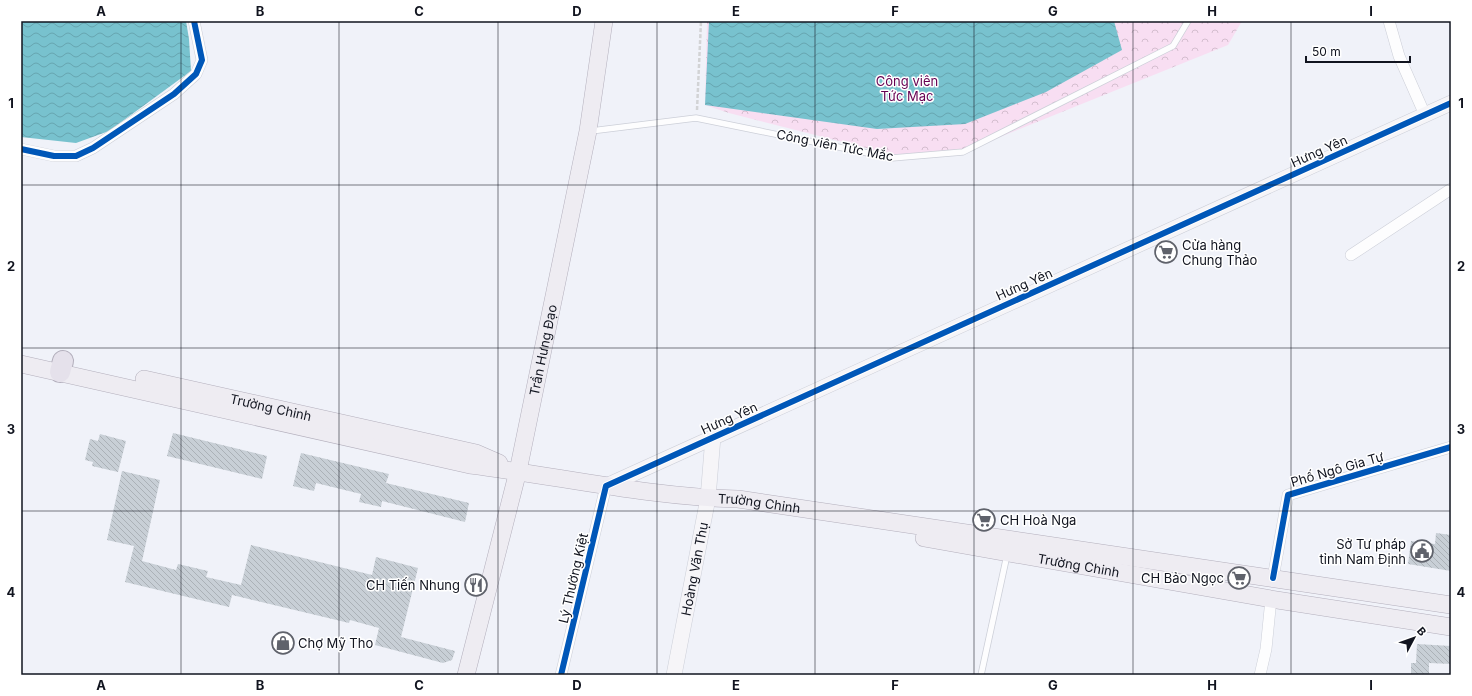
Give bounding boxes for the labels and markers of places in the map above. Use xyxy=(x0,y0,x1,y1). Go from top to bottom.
place label: Cửa hàng Chung Thảo xyxy=(1182,237,1258,268)
supermarket icon: Cửa hàng Chung Thảo xyxy=(1153,239,1179,265)
supermarket icon: CH Hoà Nga xyxy=(971,507,997,533)
place label: CH Hoà Nga xyxy=(1000,512,1076,528)
place label: Sở Tư pháp tỉnh Nam Định xyxy=(1320,536,1406,567)
public building icon: Sở Tư pháp tỉnh Nam Định xyxy=(1409,538,1435,564)
supermarket icon: CH Bảo Ngọc xyxy=(1226,565,1252,591)
place label: CH Bảo Ngọc xyxy=(1141,570,1224,586)
restaurant icon: CH Tiến Nhung xyxy=(463,572,489,598)
place label: CH Tiến Nhung xyxy=(366,577,460,593)
shop icon: Chợ Mỹ Tho xyxy=(270,630,296,656)
place label: Chợ Mỹ Tho xyxy=(298,635,373,651)

